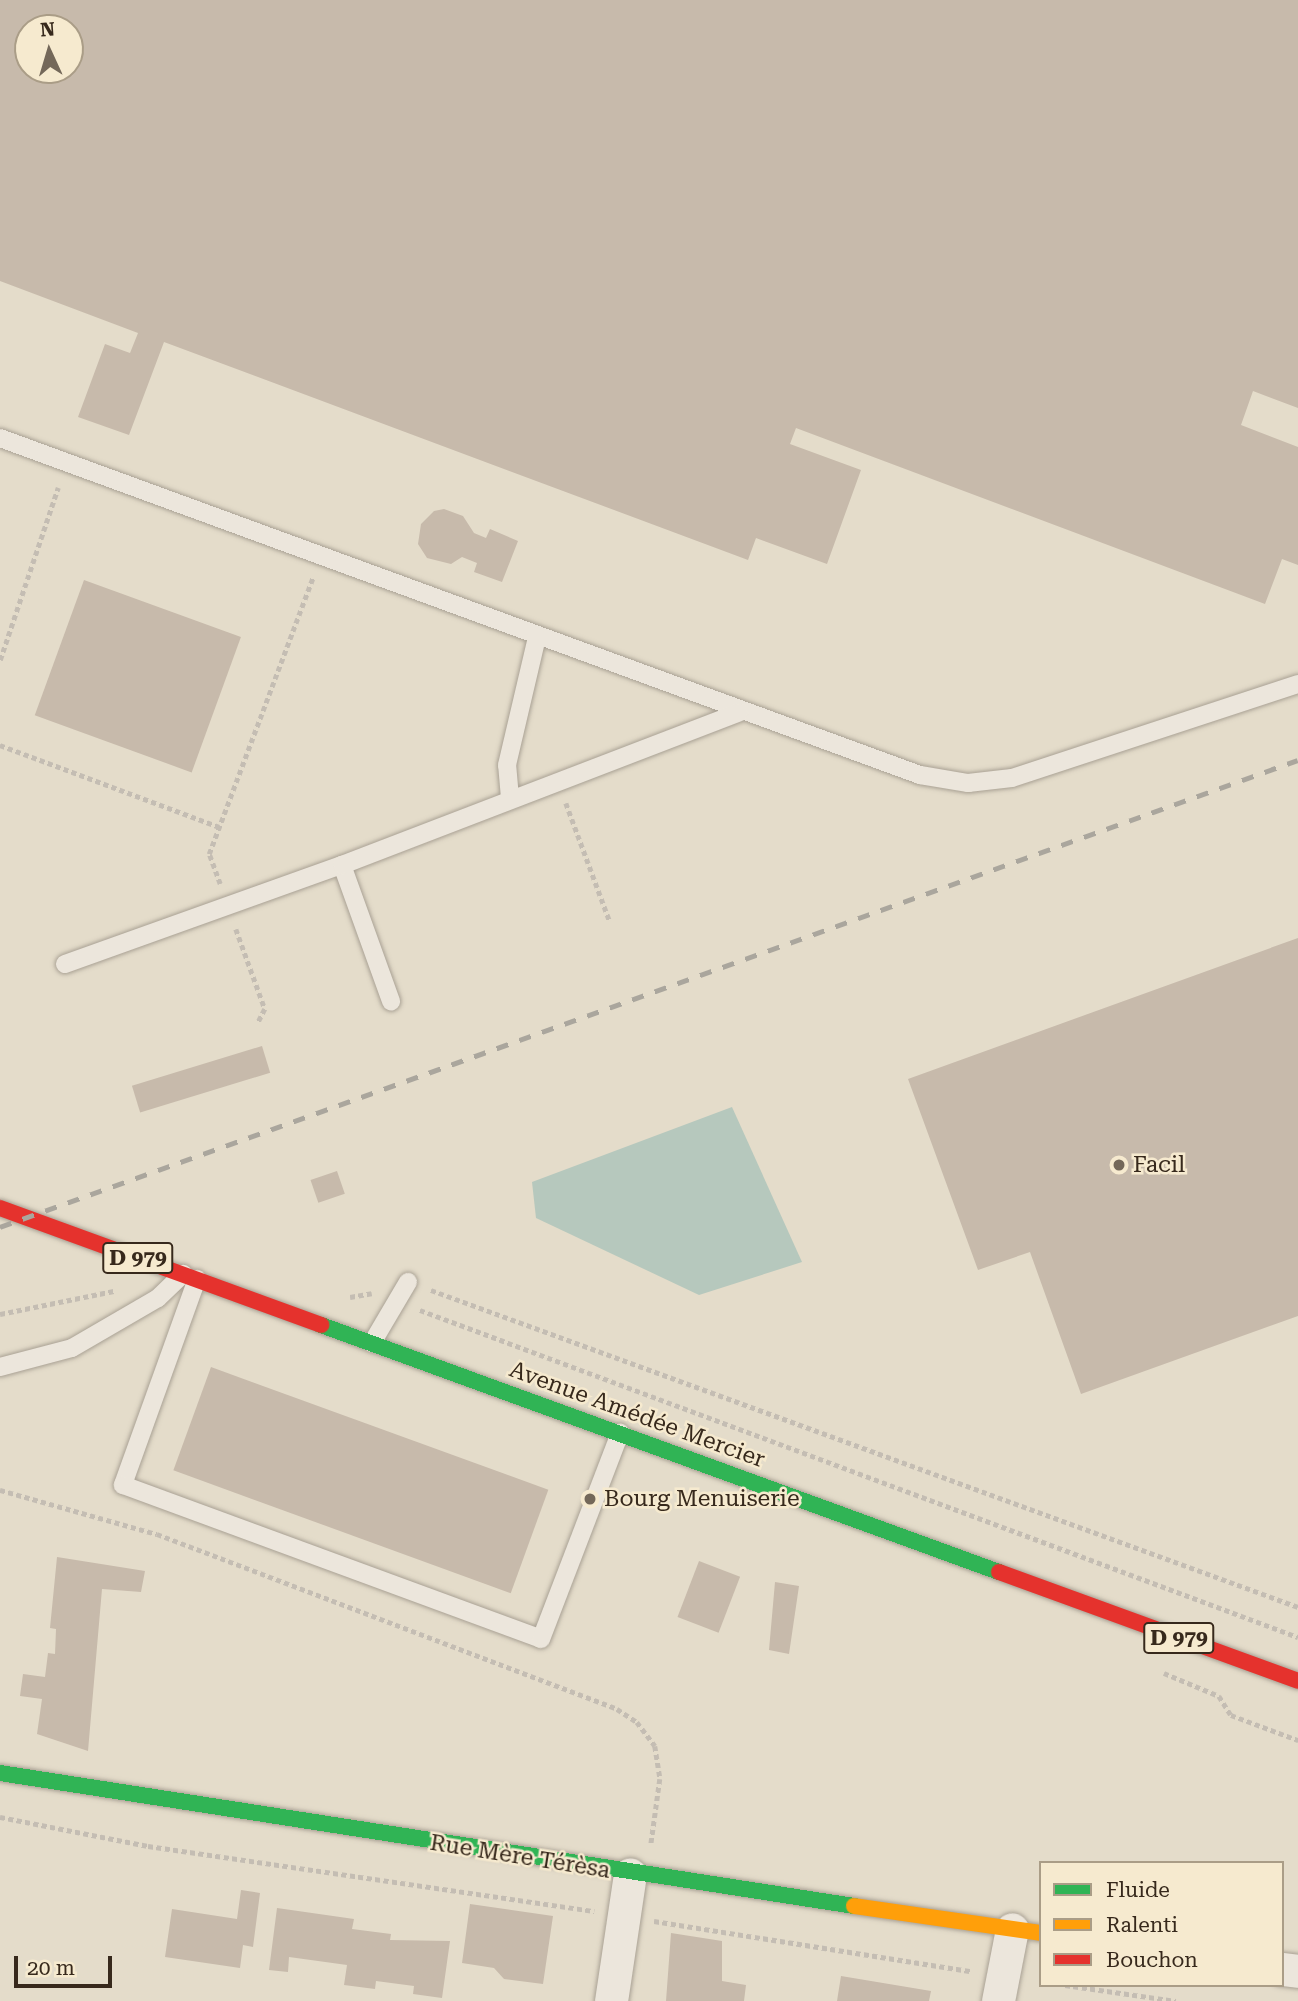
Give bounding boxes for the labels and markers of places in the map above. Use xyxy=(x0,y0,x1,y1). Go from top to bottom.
place label: Facil xyxy=(1133,1151,1185,1179)
marker: Facil xyxy=(1111,1157,1127,1173)
place label: Bourg Menuiserie xyxy=(604,1485,800,1513)
marker: Bourg Menuiserie xyxy=(582,1491,598,1507)

